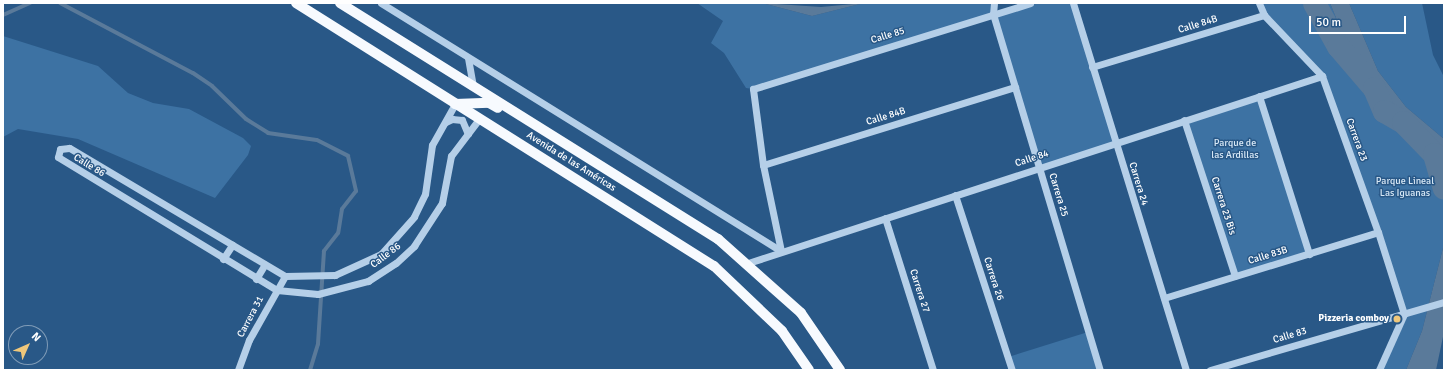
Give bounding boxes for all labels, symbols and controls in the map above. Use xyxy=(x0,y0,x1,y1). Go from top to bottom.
scale bar xyxy=(1311,8,1408,34)
street label: Calle 84B xyxy=(1177,13,1219,37)
text: 50 m xyxy=(1316,15,1341,30)
street label: Calle 85 xyxy=(870,25,906,47)
street label: Calle 84B xyxy=(865,105,907,129)
street label: Carrera 23 xyxy=(1343,117,1369,163)
street label: Avenida de las Américas xyxy=(524,130,618,194)
park label: Parque de las Ardillas xyxy=(1211,137,1259,160)
street label: Calle 84 xyxy=(1014,148,1050,170)
street label: Calle 86 xyxy=(71,152,107,180)
street label: Carrera 24 xyxy=(1126,161,1150,207)
street label: Carrera 25 xyxy=(1046,172,1070,218)
park label: Parque Lineal Las Iguanas xyxy=(1376,175,1434,198)
street label: Carrera 23 Bis xyxy=(1208,176,1238,236)
street label: Calle 86 xyxy=(369,241,403,271)
street label: Calle 83B xyxy=(1247,244,1289,268)
street label: Carrera 26 xyxy=(980,256,1006,302)
street label: Carrera 27 xyxy=(906,268,932,314)
street label: Carrera 31 xyxy=(235,294,267,340)
place label: Pizzeria comboy xyxy=(1318,313,1389,325)
marker: Pizzeria comboy xyxy=(1392,314,1402,324)
north arrow xyxy=(8,325,48,365)
street label: Calle 83 xyxy=(1272,325,1308,347)
text: N xyxy=(29,330,43,344)

